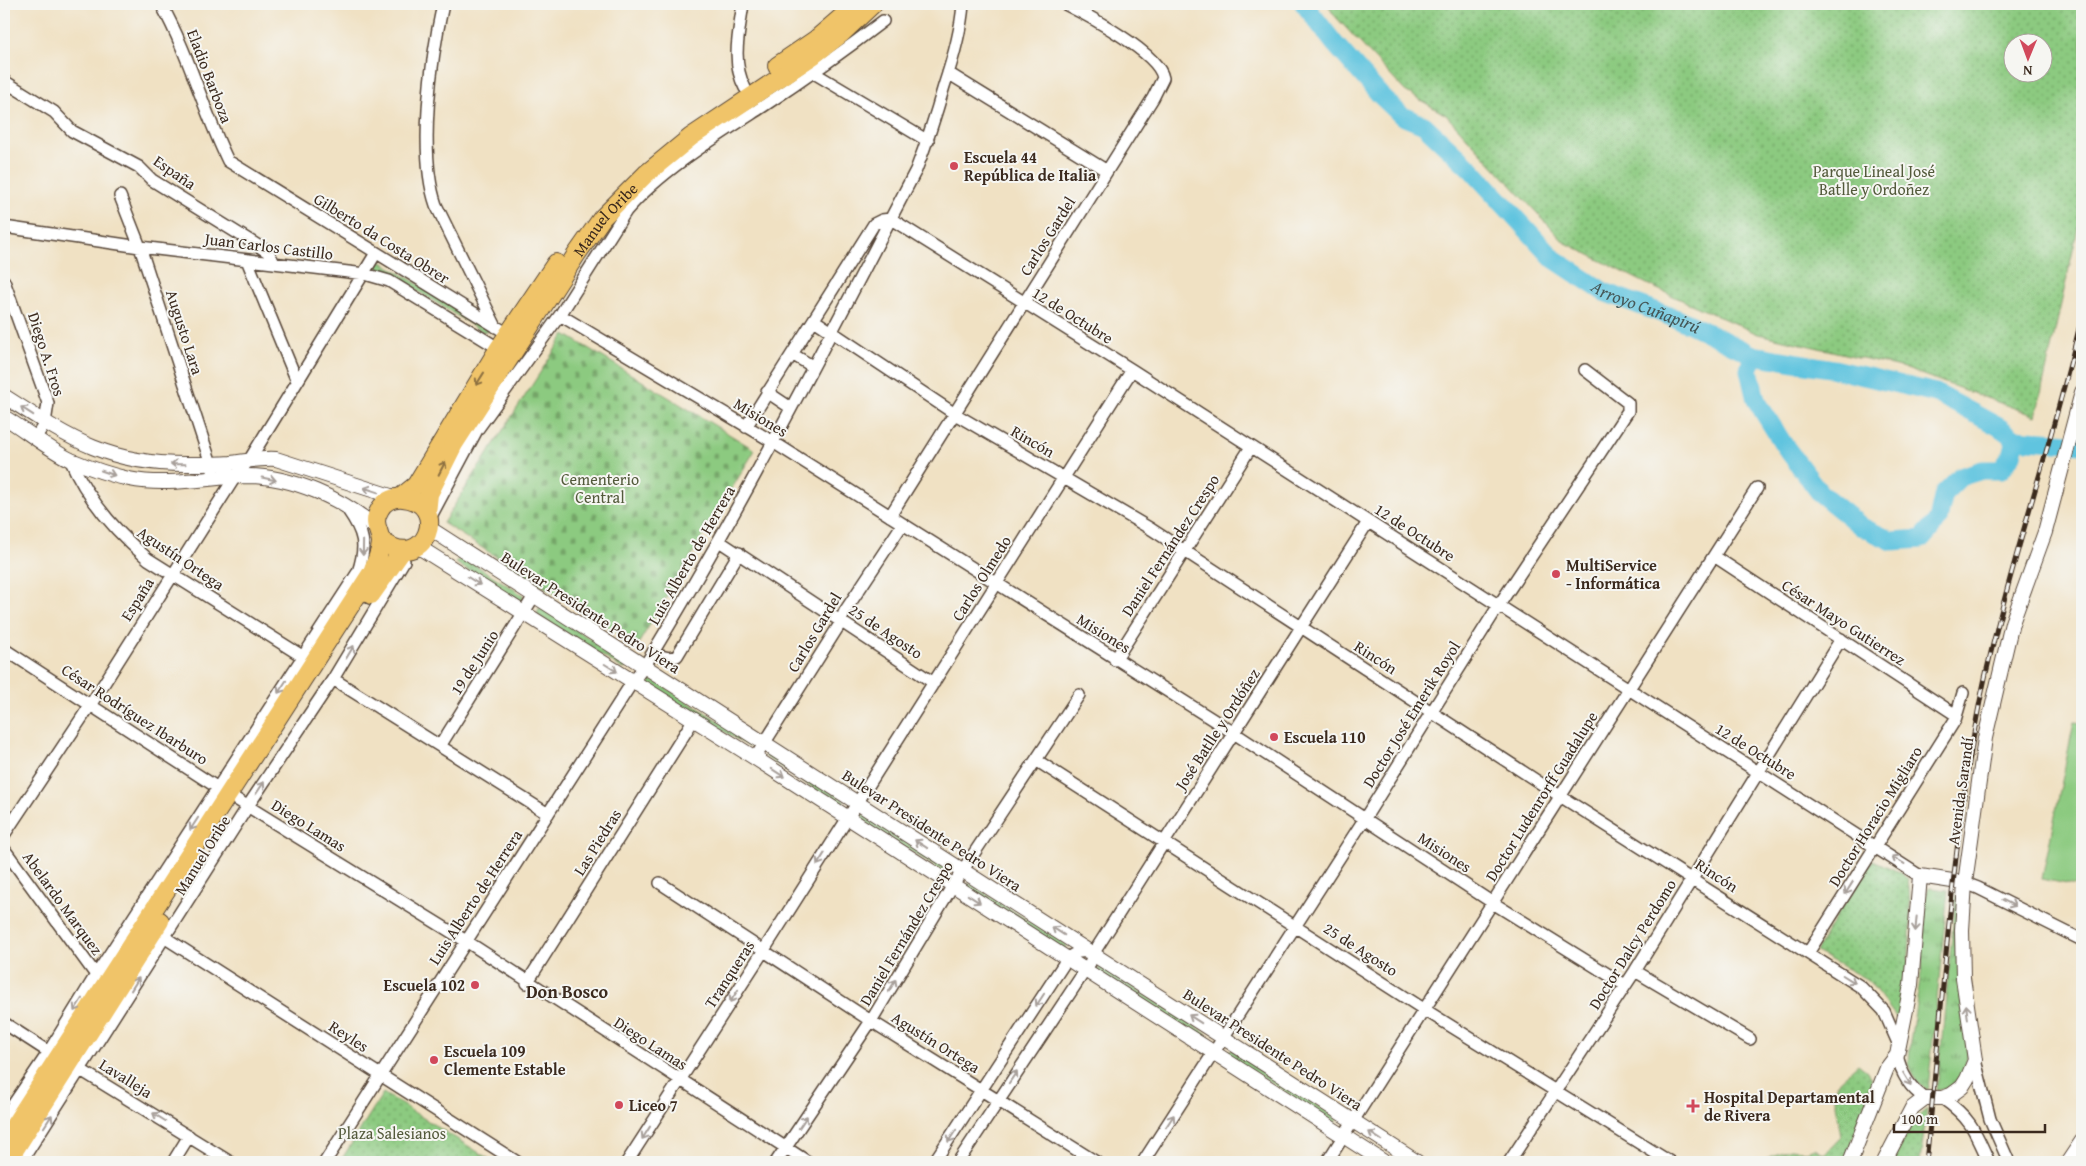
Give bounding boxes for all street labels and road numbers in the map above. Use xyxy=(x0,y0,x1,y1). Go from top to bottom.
street label: Eladio Barboza xyxy=(181,25,239,127)
street label: España xyxy=(149,149,202,196)
street label: Manuel Oribe xyxy=(567,177,643,261)
street label: Gilberto da Costa Obrer xyxy=(309,186,455,290)
street label: Carlos Gardel xyxy=(1013,191,1081,280)
street label: Juan Carlos Castillo xyxy=(202,226,335,266)
street label: 12 de Octubre xyxy=(1028,281,1118,349)
street label: Augusto Lara xyxy=(160,286,210,378)
street label: Diego A. Fros xyxy=(22,309,72,399)
street label: Misiones xyxy=(729,391,793,443)
street label: Rincón xyxy=(1007,419,1059,463)
street label: Daniel Fernández Crespo xyxy=(1115,469,1225,621)
street label: Luis Alberto de Herrera xyxy=(641,481,741,629)
street label: 12 de Octubre xyxy=(1370,497,1460,567)
street label: Agustín Ortega xyxy=(133,520,230,596)
street label: Carlos Olmedo xyxy=(945,531,1017,625)
street label: Bulevar Presidente Pedro Viera xyxy=(497,545,686,679)
street label: España xyxy=(114,572,160,625)
street label: César Mayo Gutierrez xyxy=(1777,573,1911,671)
street label: Carlos Gardel xyxy=(781,587,848,676)
street label: 25 de Agosto xyxy=(844,597,928,665)
street label: Misiones xyxy=(1072,607,1136,659)
street label: 19 de Junio xyxy=(444,624,504,700)
street label: Rincón xyxy=(1350,634,1402,680)
street label: Doctor José Emerik Royol xyxy=(1356,636,1466,792)
street label: César Rodríguez Ibarburo xyxy=(57,657,213,771)
street label: José Batlle y Ordóñez xyxy=(1168,663,1265,796)
street label: Doctor Ludenrorff Guadalupe xyxy=(1479,706,1603,886)
street label: 12 de Octubre xyxy=(1711,717,1801,785)
street label: Avenida Sarandí xyxy=(1941,735,1980,846)
street label: Doctor Horacio Migliaro xyxy=(1822,741,1928,891)
street label: Bulevar Presidente Pedro Viera xyxy=(838,763,1027,897)
street label: Diego Lamas xyxy=(267,793,351,857)
street label: Las Piedras xyxy=(567,804,627,880)
street label: Manuel Oribe xyxy=(168,810,236,900)
street label: Luis Alberto de Herrera xyxy=(422,824,528,969)
street label: Misiones xyxy=(1414,826,1476,878)
street label: Abelardo Marquez xyxy=(17,846,109,960)
street label: Rincón xyxy=(1691,852,1743,898)
street label: Daniel Fernández Crespo xyxy=(853,856,959,1010)
street label: Doctor Dalcy Perdomo xyxy=(1582,874,1682,1014)
street label: 25 de Agosto xyxy=(1319,916,1403,982)
street label: Tranqueras xyxy=(698,935,760,1013)
street label: Bulevar Presidente Pedro Viera xyxy=(1179,982,1368,1116)
street label: Agustín Ortega xyxy=(887,1005,985,1079)
street label: Diego Lamas xyxy=(609,1010,693,1076)
street label: Reyles xyxy=(324,1014,374,1058)
street label: Lavalleja xyxy=(95,1052,158,1104)

